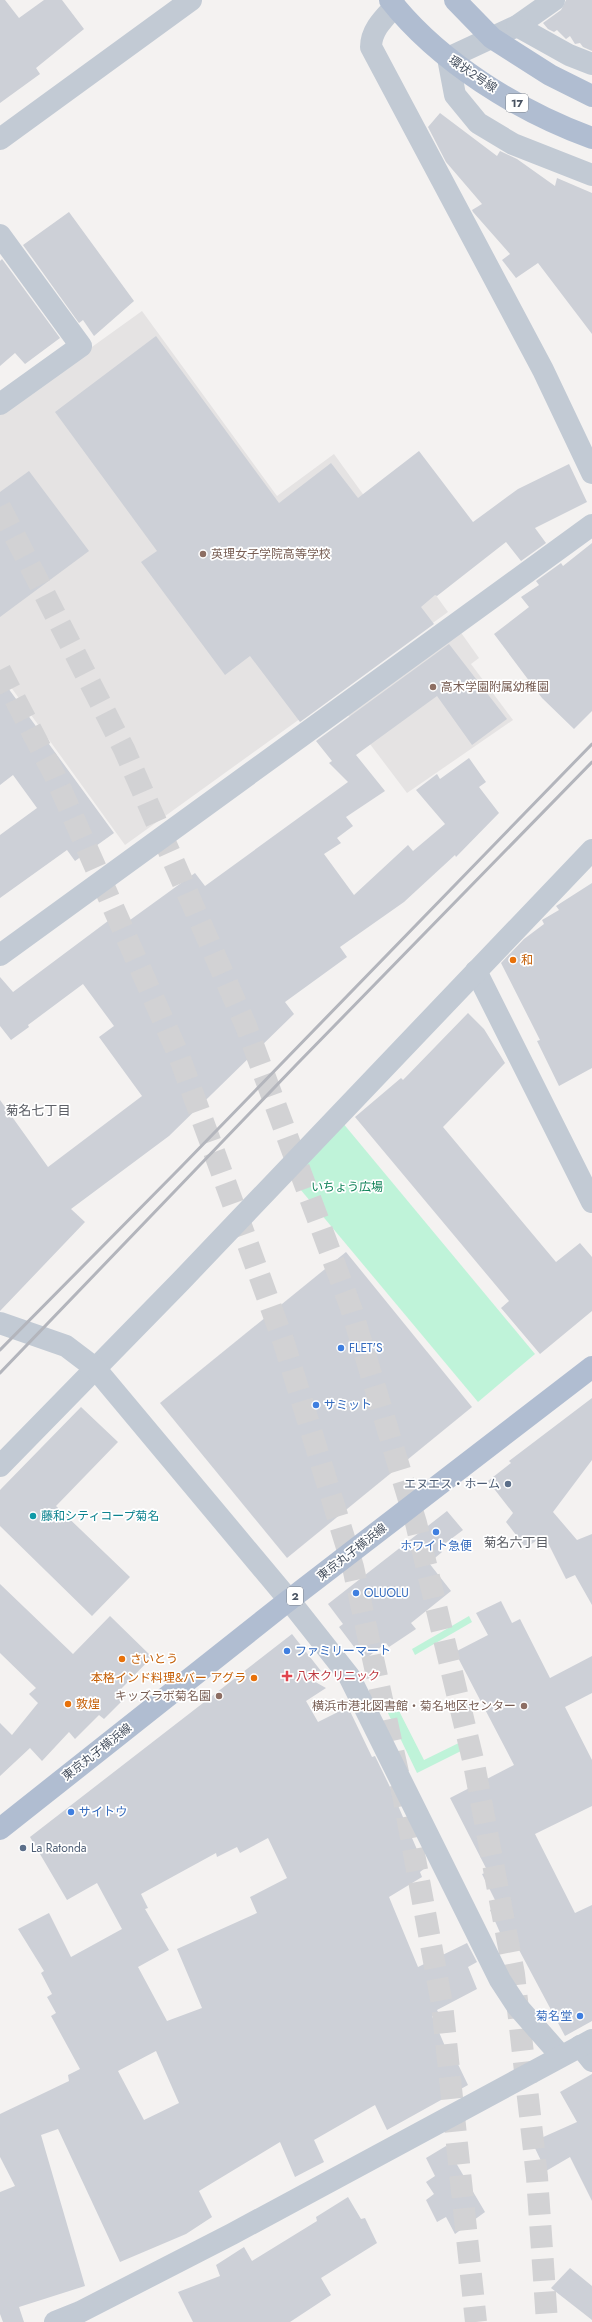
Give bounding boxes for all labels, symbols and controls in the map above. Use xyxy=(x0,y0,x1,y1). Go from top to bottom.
street label: 環状2号線 xyxy=(445,51,501,97)
road number: 17 xyxy=(506,94,528,112)
place label: 英理女子学院高等学校 xyxy=(211,545,331,563)
marker: 英理女子学院高等学校 xyxy=(198,549,208,559)
place label: 高木学園附属幼稚園 xyxy=(441,678,549,696)
marker: 高木学園附属幼稚園 xyxy=(428,682,438,692)
place label: 和 xyxy=(521,951,533,969)
marker: 和 xyxy=(508,955,518,965)
district label: 菊名七丁目 xyxy=(5,1101,71,1120)
park label: いちょう広場 xyxy=(311,1178,383,1196)
place label: FLET'S xyxy=(349,1339,383,1357)
marker: FLET'S xyxy=(336,1343,346,1353)
place label: サミット xyxy=(324,1396,372,1414)
marker: サミット xyxy=(311,1400,321,1410)
place label: エヌエス・ホーム xyxy=(404,1475,500,1493)
marker: エヌエス・ホーム xyxy=(503,1479,513,1489)
place label: 藤和シティコープ菊名 xyxy=(41,1507,160,1525)
marker: 藤和シティコープ菊名 xyxy=(28,1511,38,1521)
street label: 東京丸子横浜線 xyxy=(313,1519,391,1585)
marker: ホワイト急便 xyxy=(431,1527,441,1537)
district label: 菊名六丁目 xyxy=(483,1533,549,1552)
place label: ホワイト急便 xyxy=(400,1537,472,1555)
place label: OLUOLU xyxy=(364,1584,409,1602)
road number: 2 xyxy=(287,1587,303,1605)
marker: OLUOLU xyxy=(351,1588,361,1598)
place label: ファミリーマート xyxy=(295,1642,391,1660)
marker: ファミリーマート xyxy=(282,1646,292,1656)
place label: さいとう xyxy=(130,1650,178,1668)
marker: さいとう xyxy=(117,1654,127,1664)
place label: 八木クリニック xyxy=(296,1667,380,1685)
place label: 本格インド料理&バー アグラ xyxy=(91,1669,246,1687)
marker: 八木クリニック xyxy=(281,1670,293,1682)
marker: 本格インド料理&バー アグラ xyxy=(249,1673,259,1683)
place label: キッズラボ菊名園 xyxy=(115,1687,211,1705)
marker: キッズラボ菊名園 xyxy=(214,1691,224,1701)
place label: 敦煌 xyxy=(76,1695,100,1713)
place label: 横浜市港北図書館・菊名地区センター xyxy=(312,1697,516,1715)
marker: 敦煌 xyxy=(63,1699,73,1709)
marker: 横浜市港北図書館・菊名地区センター xyxy=(519,1701,529,1711)
street label: 東京丸子横浜線 xyxy=(58,1719,136,1785)
place label: サイトウ xyxy=(79,1803,127,1821)
marker: サイトウ xyxy=(66,1807,76,1817)
place label: La Ratonda xyxy=(31,1839,87,1857)
marker: La Ratonda xyxy=(18,1843,28,1853)
place label: 菊名堂 xyxy=(536,2007,572,2025)
marker: 菊名堂 xyxy=(575,2011,585,2021)

